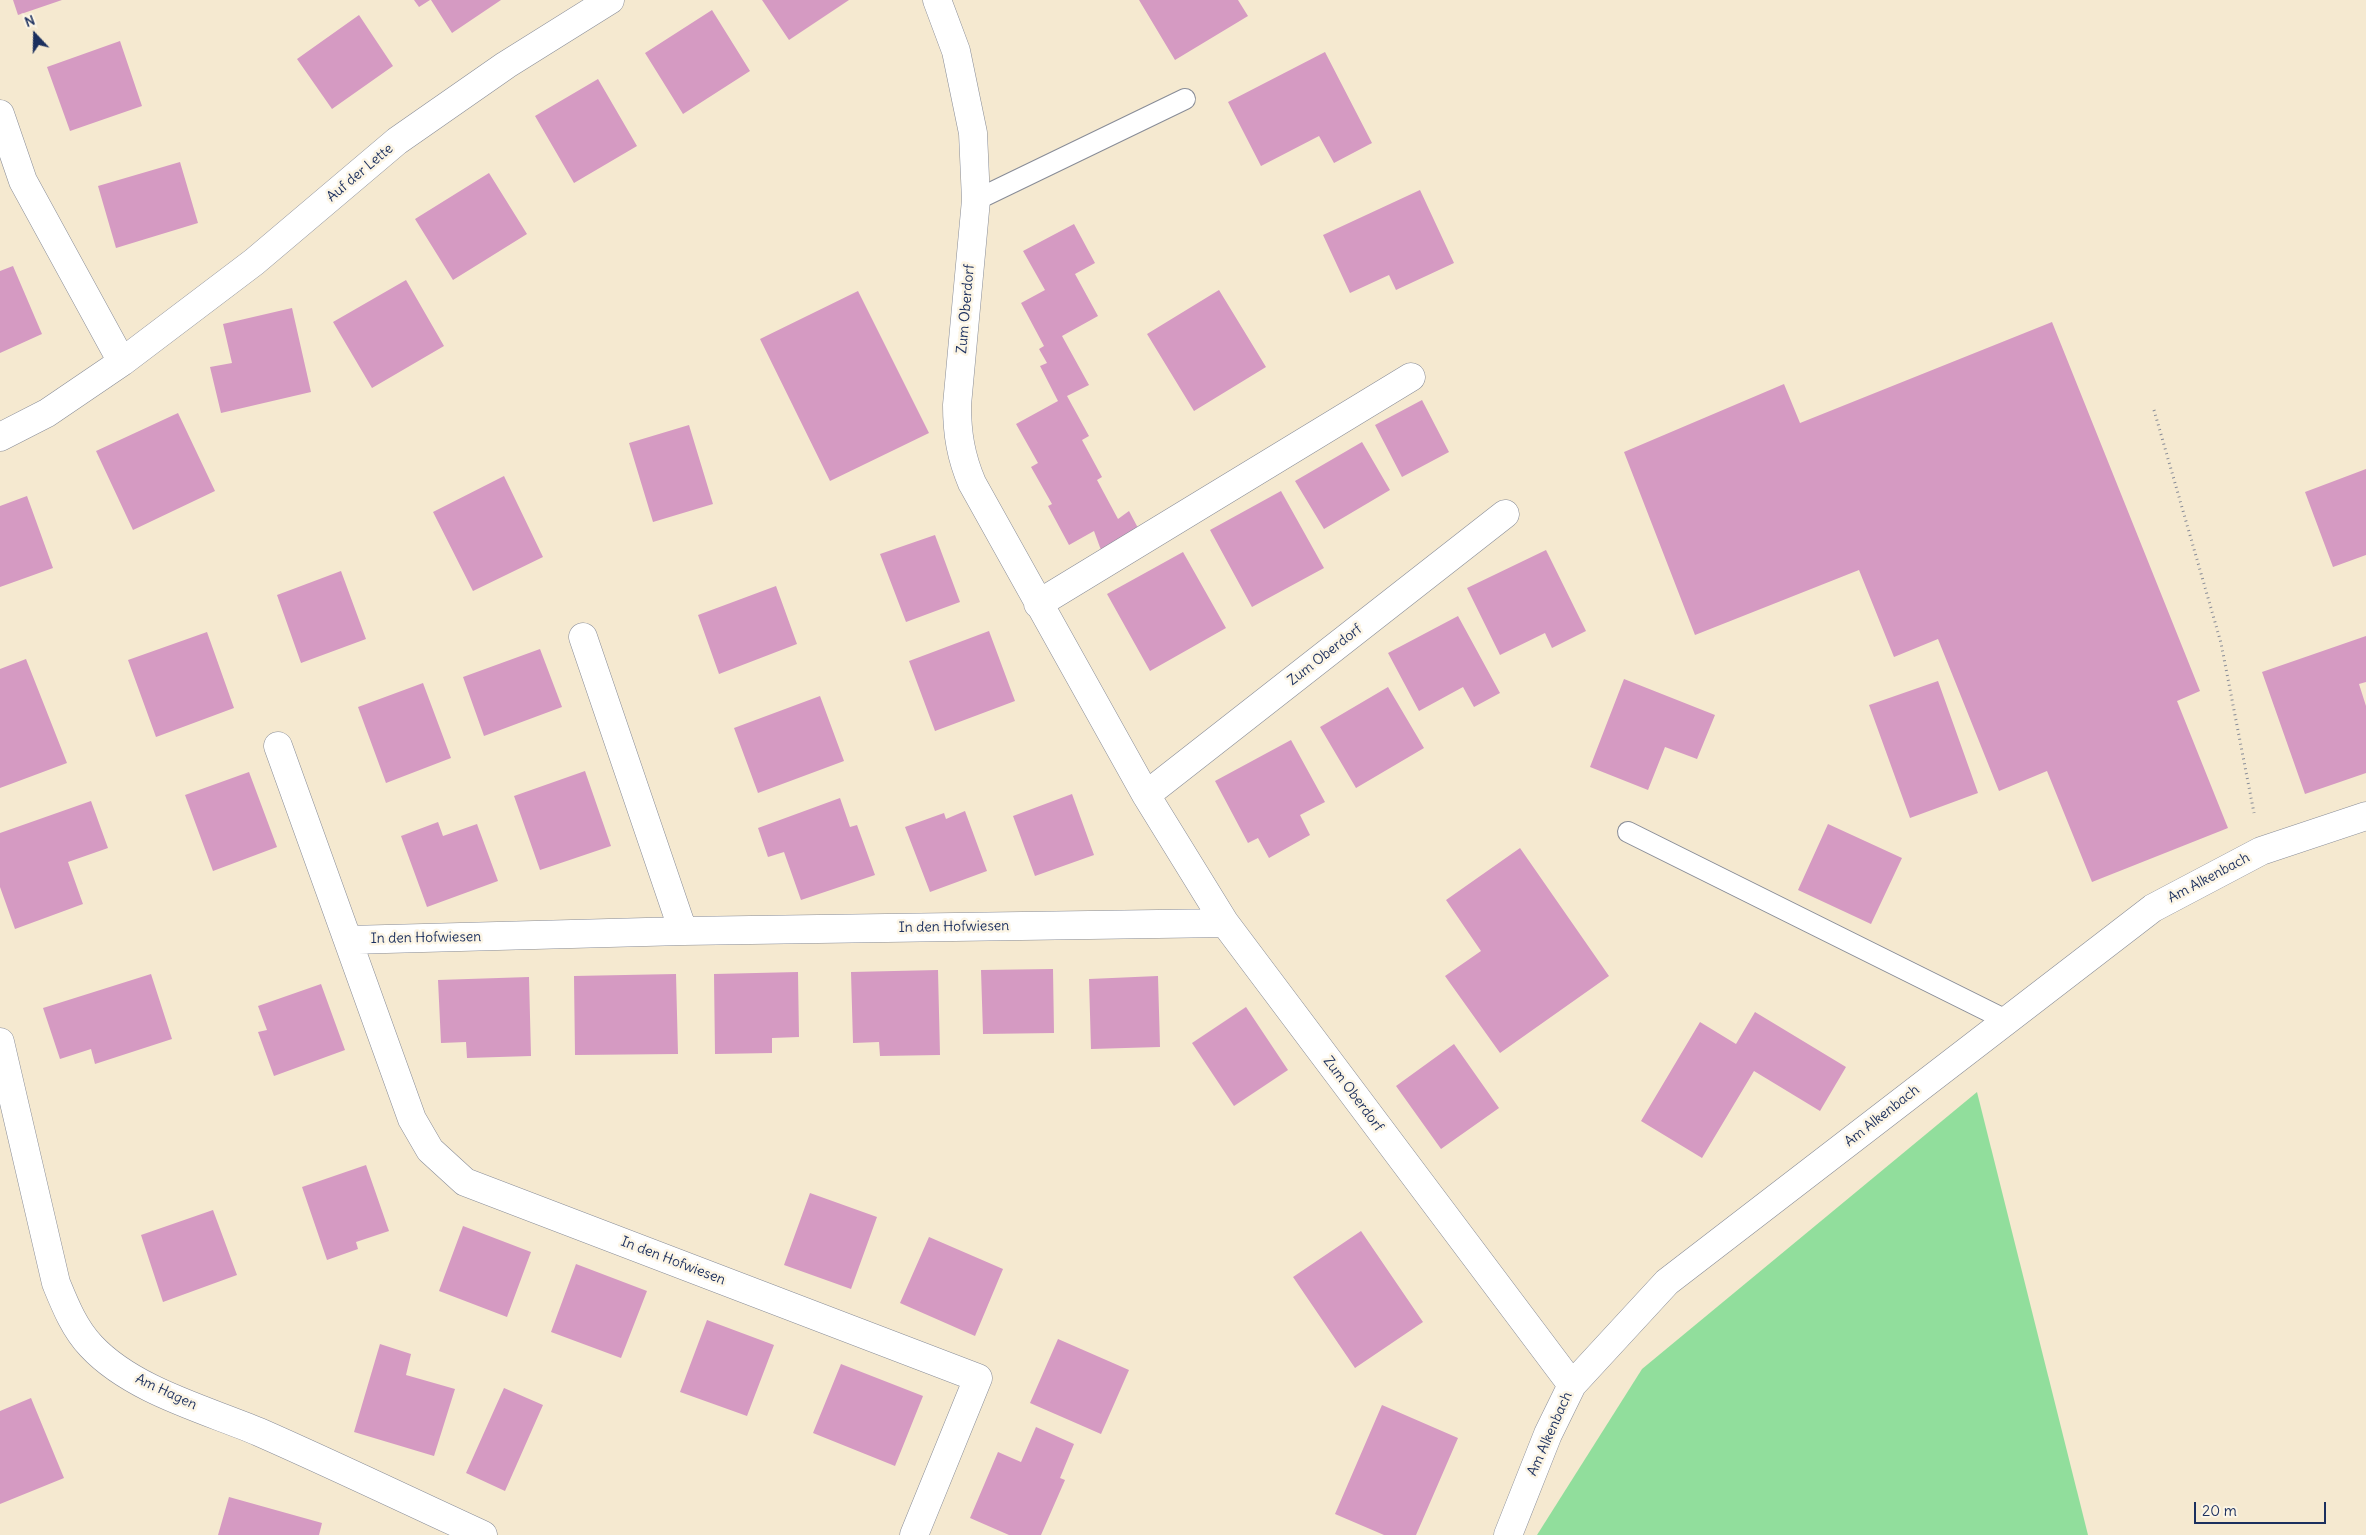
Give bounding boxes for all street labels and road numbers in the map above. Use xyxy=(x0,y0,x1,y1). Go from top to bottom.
street label: Auf der Lette xyxy=(323,140,397,206)
street label: Zum Oberdorf xyxy=(954,264,978,354)
street label: Zum Oberdorf xyxy=(1285,621,1365,689)
street label: Am Alkenbach xyxy=(2165,849,2253,907)
street label: In den Hofwiesen xyxy=(899,918,1009,936)
street label: In den Hofwiesen xyxy=(371,929,481,947)
street label: Zum Oberdorf xyxy=(1319,1053,1387,1135)
street label: Am Alkenbach xyxy=(1841,1082,1923,1150)
street label: In den Hofwiesen xyxy=(618,1233,728,1289)
street label: Am Hagen xyxy=(133,1370,199,1414)
street label: Am Alkenbach xyxy=(1524,1389,1576,1479)

